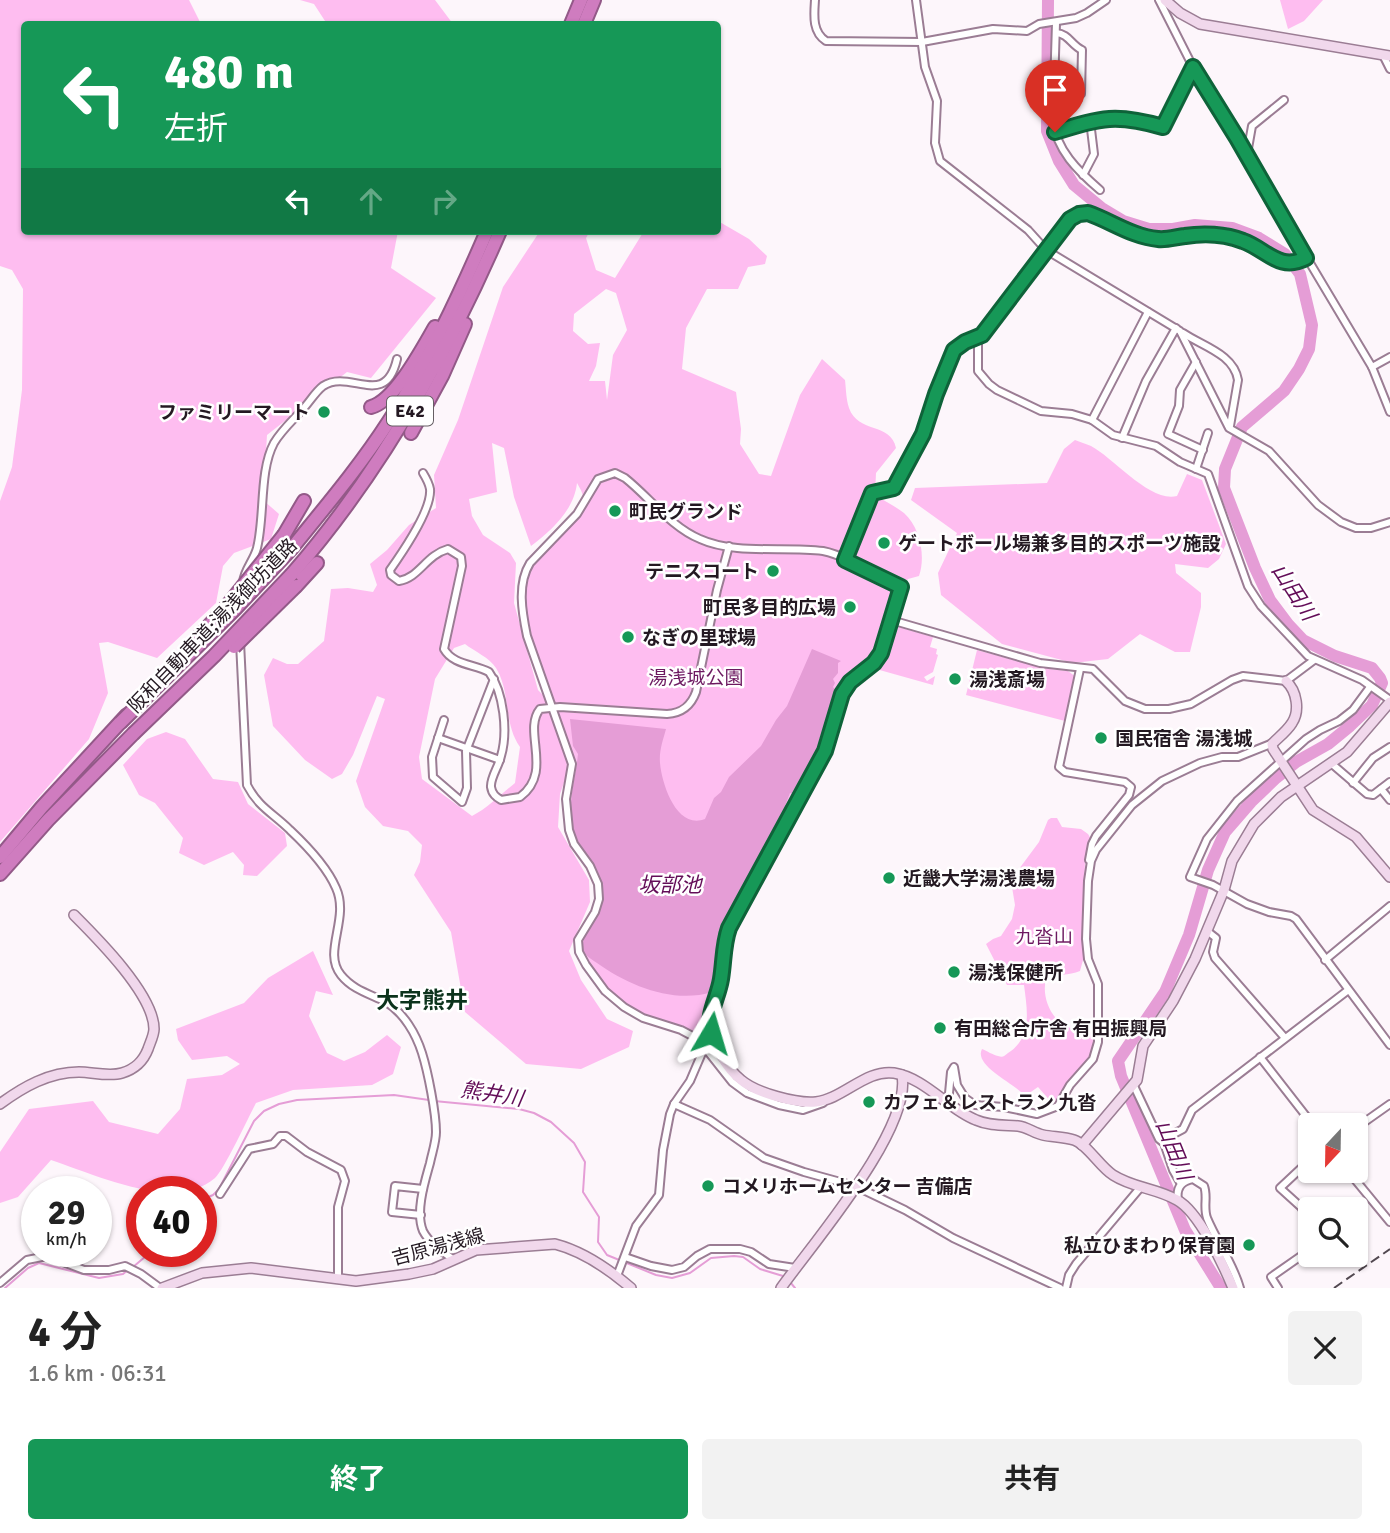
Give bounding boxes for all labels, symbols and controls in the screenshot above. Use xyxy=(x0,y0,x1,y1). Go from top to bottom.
text: 480 m xyxy=(164,42,294,102)
icon: left xyxy=(49,49,140,140)
pin xyxy=(1025,60,1085,132)
icon: arrive xyxy=(1036,71,1074,109)
text: 左折 xyxy=(164,109,228,148)
icon: left xyxy=(279,182,317,220)
icon: ahead xyxy=(352,182,390,220)
icon: right xyxy=(425,182,463,220)
road number: E42 xyxy=(387,396,433,426)
place label: ファミリーマート xyxy=(158,401,310,425)
marker: ファミリーマート xyxy=(316,404,332,420)
place label: 町民グランド xyxy=(629,500,743,524)
marker: 町民グランド xyxy=(607,503,623,519)
place label: ゲートボール場兼多目的スポーツ施設 xyxy=(898,532,1221,556)
street label: 阪和自動車道;湯浅御坊道路 xyxy=(123,533,302,718)
marker: ゲートボール場兼多目的スポーツ施設 xyxy=(876,535,892,551)
water label: 山田川 xyxy=(1266,559,1323,627)
place label: テニスコート xyxy=(645,560,759,584)
marker: テニスコート xyxy=(765,563,781,579)
place label: 町民多目的広場 xyxy=(703,596,836,620)
marker: 町民多目的広場 xyxy=(842,599,858,615)
place label: なぎの里球場 xyxy=(642,626,756,650)
marker: なぎの里球場 xyxy=(620,629,636,645)
park label: 湯浅城公園 xyxy=(648,666,744,690)
place label: 湯浅斎場 xyxy=(969,668,1045,692)
marker: 湯浅斎場 xyxy=(947,671,963,687)
place label: 国民宿舎 湯浅城 xyxy=(1115,727,1252,751)
marker: 国民宿舎 湯浅城 xyxy=(1093,730,1109,746)
place label: 近畿大学湯浅農場 xyxy=(903,867,1055,891)
marker: 近畿大学湯浅農場 xyxy=(881,870,897,886)
water label: 坂部池 xyxy=(639,872,703,898)
park label: 九沓山 xyxy=(1015,925,1073,949)
place label: 湯浅保健所 xyxy=(968,961,1063,985)
marker: 湯浅保健所 xyxy=(946,964,962,980)
district label: 大字熊井 xyxy=(376,986,468,1015)
position arrow xyxy=(674,996,748,1070)
place label: 有田総合庁舎 有田振興局 xyxy=(954,1017,1167,1041)
marker: 有田総合庁舎 有田振興局 xyxy=(932,1020,948,1036)
water label: 熊井川 xyxy=(459,1076,527,1112)
place label: カフェ＆レストラン 九沓 xyxy=(883,1091,1096,1115)
marker: カフェ＆レストラン 九沓 xyxy=(861,1094,877,1110)
north arrow xyxy=(1298,1113,1368,1183)
map controls xyxy=(1298,1113,1368,1267)
water label: 山田川 xyxy=(1150,1116,1199,1186)
place label: コメリホームセンター 吉備店 xyxy=(722,1175,973,1199)
speed limit sign: 40 xyxy=(126,1176,217,1267)
marker: コメリホームセンター 吉備店 xyxy=(700,1178,716,1194)
text: 29 xyxy=(48,1191,85,1234)
button: search xyxy=(1298,1197,1368,1267)
street label: 吉原湯浅線 xyxy=(389,1223,487,1271)
text: km/h xyxy=(46,1228,87,1250)
place label: 私立ひまわり保育園 xyxy=(1064,1234,1235,1258)
marker: 私立ひまわり保育園 xyxy=(1241,1237,1257,1253)
text: 4 分 xyxy=(28,1307,102,1358)
button: close xyxy=(1288,1311,1362,1385)
text: 1.6 km · 06:31 xyxy=(28,1359,167,1388)
button: 終了 xyxy=(28,1439,688,1519)
button: 共有 xyxy=(702,1439,1362,1519)

